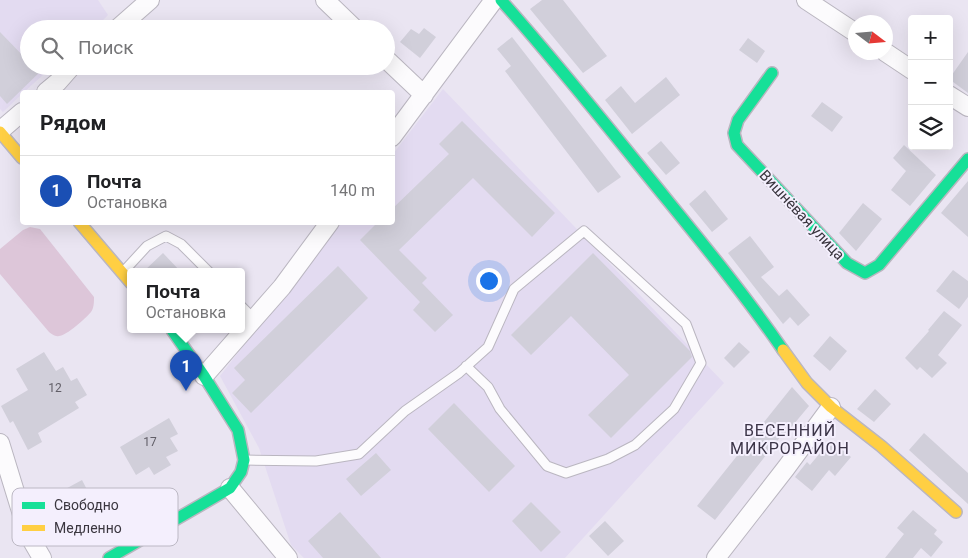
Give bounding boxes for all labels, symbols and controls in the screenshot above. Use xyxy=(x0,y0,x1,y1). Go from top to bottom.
north arrow xyxy=(848,15,893,60)
map controls xyxy=(908,15,953,150)
button: + xyxy=(908,15,953,60)
search box xyxy=(20,20,395,75)
icon: search xyxy=(38,34,66,62)
text: Поиск xyxy=(78,36,134,59)
button: − xyxy=(908,60,953,105)
button: layers xyxy=(908,105,953,150)
text: Рядом xyxy=(40,111,106,135)
street label: Вишнёвая улица xyxy=(756,166,848,264)
text: Почта xyxy=(87,170,141,193)
text: 1 xyxy=(51,181,61,200)
text: 140 m xyxy=(330,181,375,200)
text: Остановка xyxy=(87,193,168,212)
popup xyxy=(127,268,245,333)
your location xyxy=(476,268,502,294)
text: Почта xyxy=(146,280,200,303)
text: Остановка xyxy=(146,303,226,322)
pin: 1 xyxy=(170,350,202,391)
house number: 12 xyxy=(48,381,62,395)
district label: ВЕСЕННИЙ МИКРОРАЙОН xyxy=(730,421,850,458)
house number: 17 xyxy=(143,435,157,449)
legend xyxy=(12,488,178,546)
text: Свободно xyxy=(54,497,119,513)
text: Медленно xyxy=(54,520,122,536)

